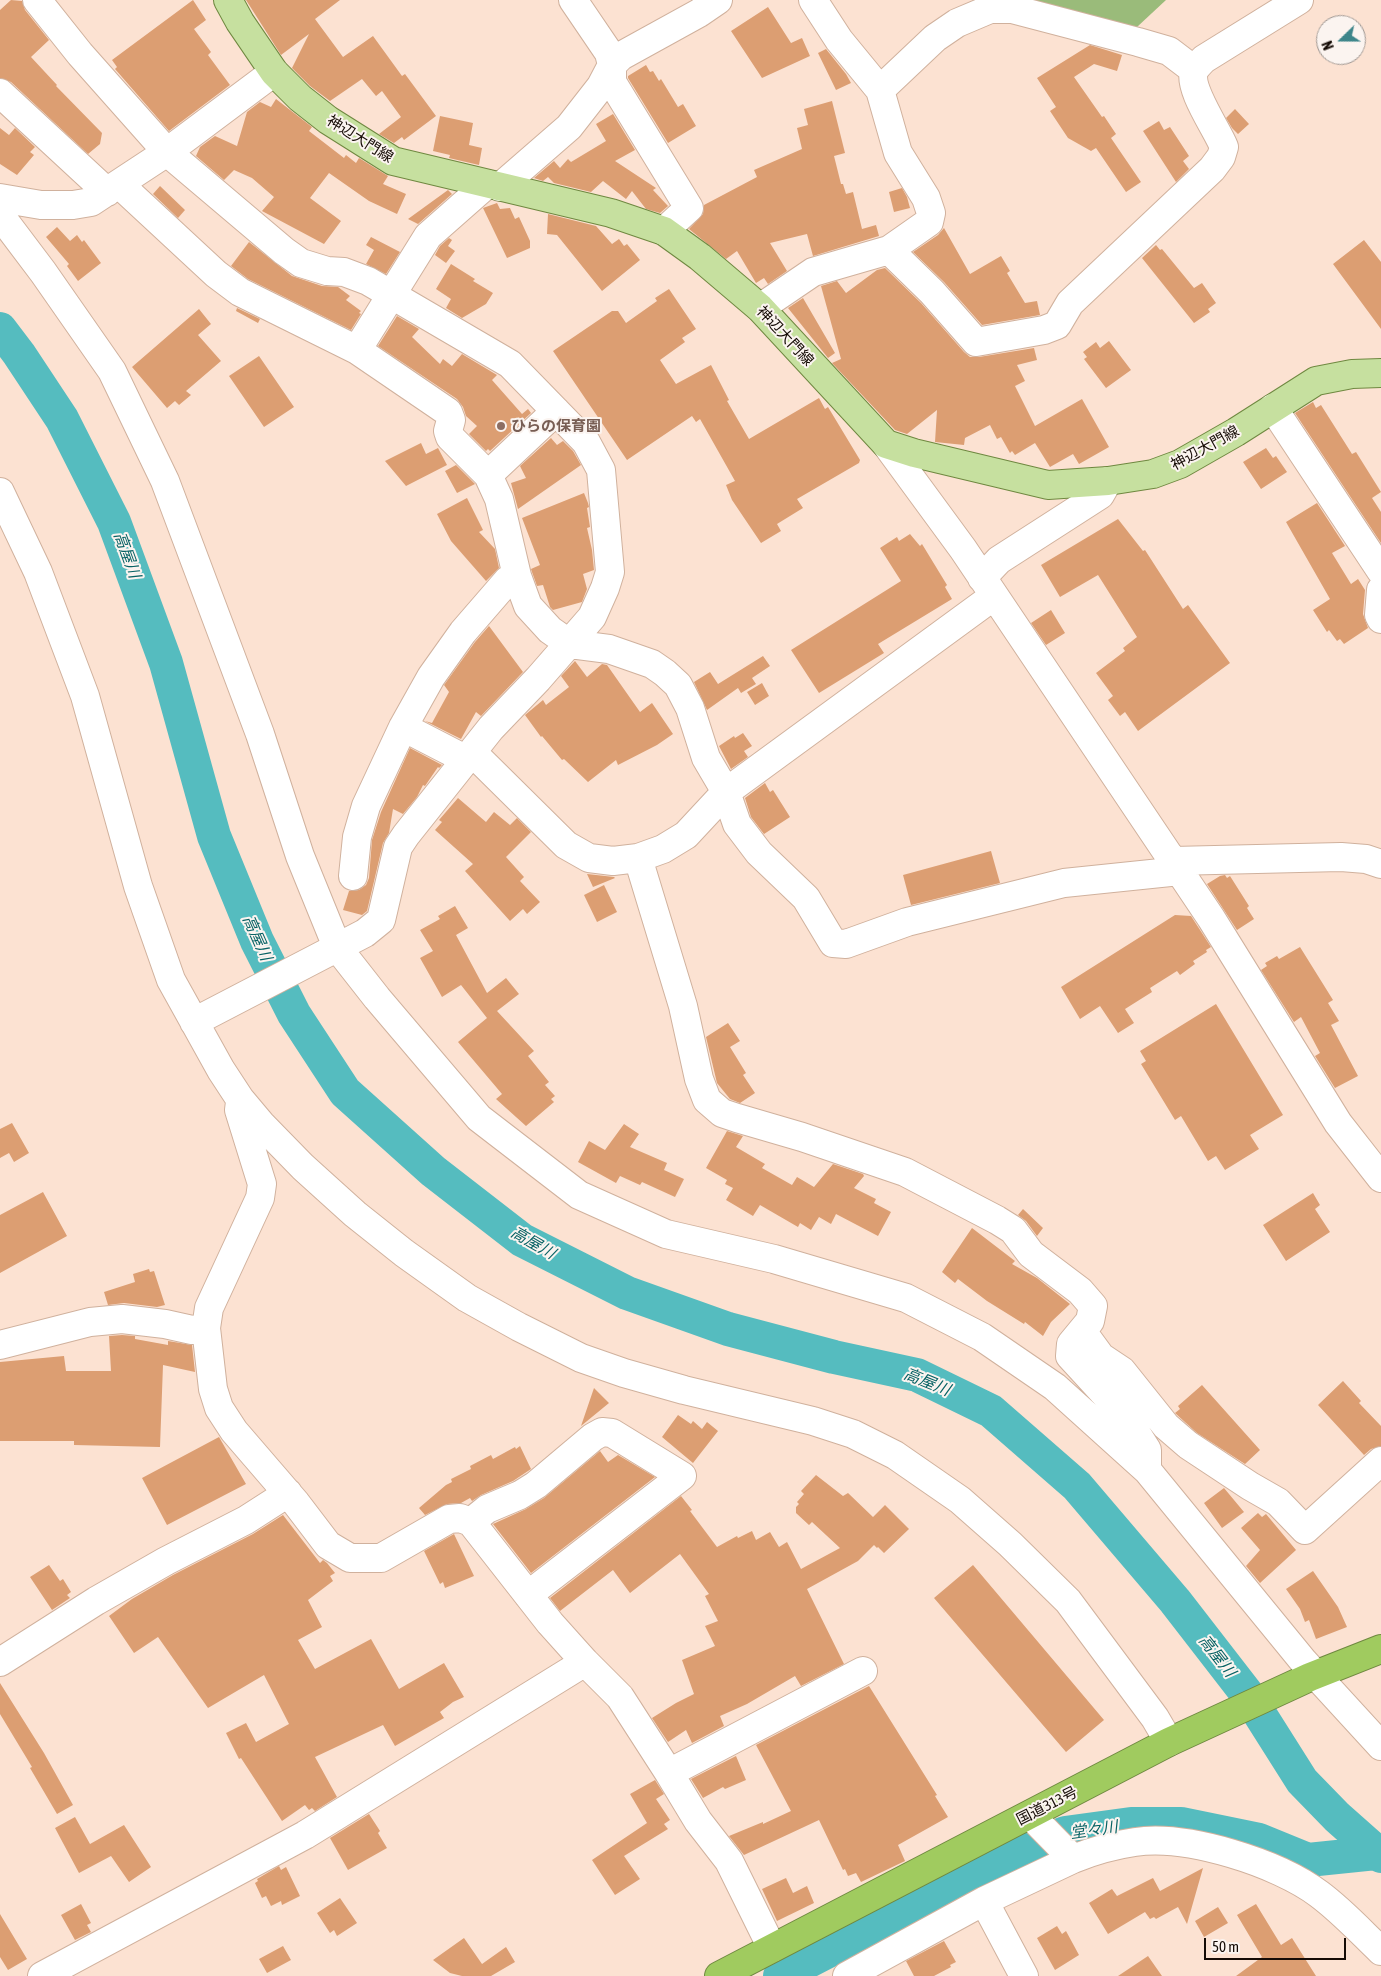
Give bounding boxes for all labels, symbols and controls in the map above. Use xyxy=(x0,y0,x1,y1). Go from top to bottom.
north arrow xyxy=(1316,15,1366,65)
text: N xyxy=(1319,38,1337,52)
street label: 神辺大門線 xyxy=(323,111,397,167)
street label: 神辺大門線 xyxy=(753,302,817,370)
place label: ひらの保育園 xyxy=(511,417,601,435)
marker: ひらの保育園 xyxy=(495,420,507,432)
street label: 神辺大門線 xyxy=(1168,422,1242,474)
water label: 高屋川 xyxy=(110,529,144,581)
water label: 高屋川 xyxy=(238,912,276,964)
water label: 高屋川 xyxy=(507,1223,559,1263)
water label: 高屋川 xyxy=(901,1364,953,1400)
water label: 高屋川 xyxy=(1195,1631,1239,1681)
street label: 国道313号 xyxy=(1013,1783,1081,1829)
water label: 堂々川 xyxy=(1069,1817,1119,1843)
scale bar xyxy=(1206,1928,1348,1960)
text: 50 m xyxy=(1212,1938,1239,1955)

